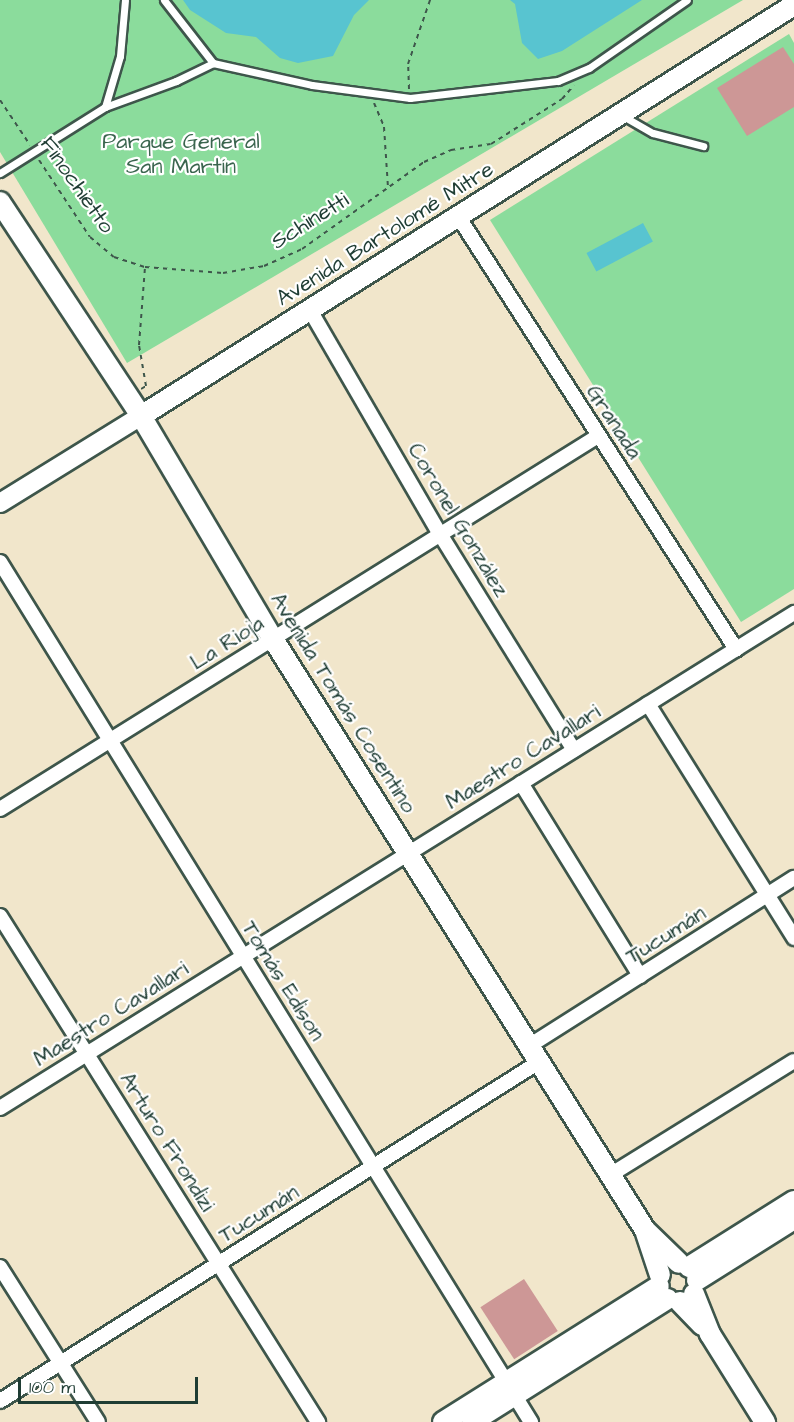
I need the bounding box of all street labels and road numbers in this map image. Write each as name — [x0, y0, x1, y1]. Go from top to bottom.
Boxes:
street label: Finochietto — [34, 131, 120, 239]
street label: Avenida Bartolomé Mitre — [271, 156, 499, 312]
street label: Schinetti — [266, 187, 354, 255]
street label: Granada — [580, 380, 648, 464]
street label: Coronel González — [402, 438, 514, 602]
street label: Avenida Tomás Cosentino — [264, 588, 422, 818]
street label: La Rioja — [185, 610, 269, 676]
street label: Maestro Cavallari — [441, 699, 605, 815]
street label: Tucumán — [621, 900, 711, 970]
street label: Tomás Edison — [236, 916, 330, 1046]
street label: Maestro Cavallari — [29, 956, 193, 1072]
street label: Arturo Frondizi — [114, 1068, 220, 1216]
street label: Tucumán — [214, 1179, 304, 1249]

